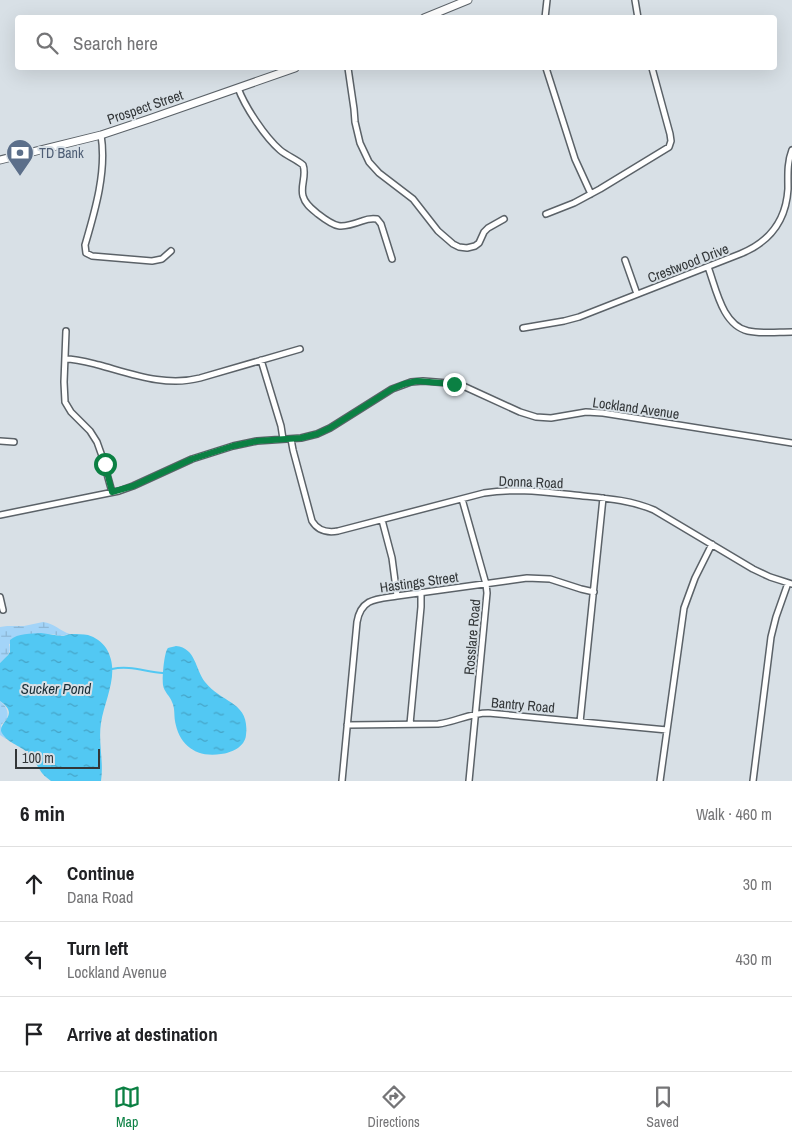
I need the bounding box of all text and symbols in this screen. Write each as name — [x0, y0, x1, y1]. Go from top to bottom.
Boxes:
search box — [15, 15, 777, 70]
icon: search — [33, 29, 61, 57]
text: Search here — [73, 30, 158, 56]
street label: Prospect Street — [105, 86, 185, 128]
bank icon: TD Bank — [5, 138, 35, 177]
place label: TD Bank — [39, 144, 84, 162]
street label: Crestwood Drive — [645, 239, 731, 287]
route end — [443, 373, 466, 396]
street label: Lockland Avenue — [592, 393, 680, 423]
route start — [94, 453, 117, 476]
street label: Donna Road — [498, 472, 564, 492]
street label: Hastings Street — [379, 568, 459, 596]
street label: Rosslare Road — [460, 598, 484, 676]
water label: Sucker Pond — [21, 678, 91, 699]
street label: Bantry Road — [490, 693, 556, 717]
scale bar — [15, 746, 100, 769]
text: 100 m — [22, 749, 54, 767]
text: 6 min — [20, 799, 65, 828]
text: Walk · 460 m — [696, 803, 772, 825]
text: Continue — [67, 860, 135, 886]
icon: ahead — [20, 870, 48, 898]
text: 30 m — [743, 873, 772, 895]
text: Dana Road — [67, 886, 133, 908]
text: Turn left — [67, 935, 128, 961]
icon: left — [20, 945, 48, 973]
text: 430 m — [736, 948, 772, 970]
text: Lockland Avenue — [67, 961, 167, 983]
icon: arrive — [20, 1020, 48, 1048]
text: Arrive at destination — [67, 1021, 218, 1047]
tab: Map — [113, 1083, 141, 1131]
tab: Directions — [368, 1083, 420, 1131]
tab: Saved — [646, 1083, 679, 1131]

